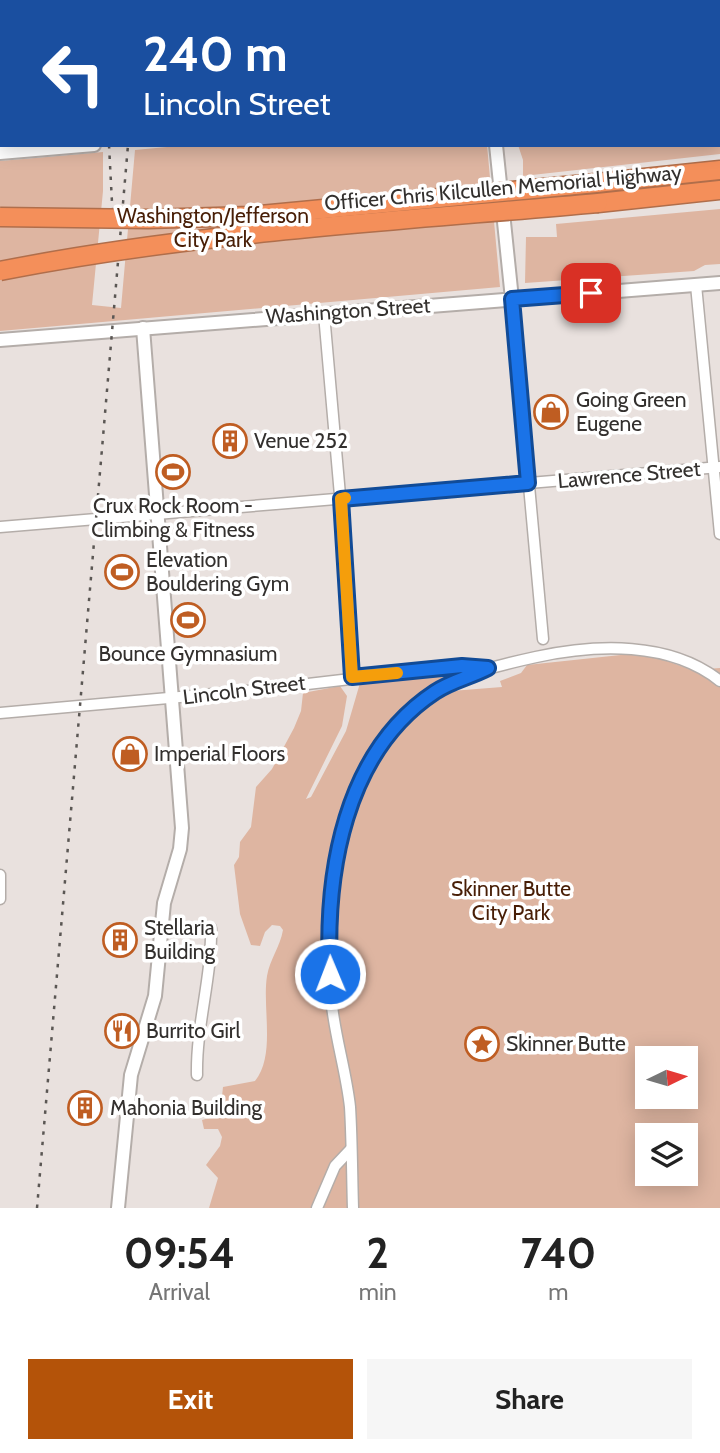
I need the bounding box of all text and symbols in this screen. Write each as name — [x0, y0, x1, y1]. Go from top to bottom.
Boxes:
text: 240 m — [143, 24, 288, 83]
icon: left — [28, 28, 119, 119]
text: Lincoln Street — [143, 84, 331, 123]
street label: Officer Chris Kilcullen Memorial Highway — [323, 159, 683, 216]
park label: Washington/Jefferson City Park — [117, 203, 309, 252]
pin — [561, 263, 621, 323]
icon: arrive — [572, 274, 610, 312]
street label: Washington Street — [265, 292, 431, 329]
place label: Going Green Eugene — [576, 387, 687, 436]
shop icon: Going Green Eugene — [532, 393, 570, 431]
building icon: Venue 252 — [211, 422, 249, 460]
place label: Venue 252 — [254, 428, 348, 453]
sports icon: Crux Rock Room - Climbing & Fitness — [154, 453, 192, 491]
street label: Lawrence Street — [557, 456, 701, 493]
place label: Crux Rock Room - Climbing & Fitness — [91, 493, 255, 542]
place label: Elevation Bouldering Gym — [146, 547, 289, 596]
sports icon: Elevation Bouldering Gym — [103, 553, 141, 591]
sports icon: Bounce Gymnasium — [169, 601, 207, 639]
place label: Bounce Gymnasium — [99, 641, 277, 666]
street label: Lincoln Street — [181, 670, 307, 709]
shop icon: Imperial Floors — [111, 735, 149, 773]
place label: Imperial Floors — [154, 741, 285, 766]
park label: Skinner Butte City Park — [451, 876, 571, 925]
place label: Stellaria Building — [144, 915, 216, 964]
building icon: Stellaria Building — [101, 921, 139, 959]
position arrow — [293, 937, 367, 1011]
restaurant icon: Burrito Girl — [103, 1012, 141, 1050]
place label: Burrito Girl — [146, 1018, 241, 1043]
place icon: Skinner Butte — [463, 1025, 501, 1063]
place label: Skinner Butte — [506, 1031, 626, 1056]
north arrow — [635, 1046, 698, 1110]
map controls — [635, 1046, 698, 1186]
building icon: Mahonia Building — [66, 1089, 104, 1127]
place label: Mahonia Building — [110, 1095, 263, 1120]
button: layers — [635, 1123, 698, 1186]
text: 09:54 — [124, 1227, 235, 1279]
text: 2 — [367, 1227, 389, 1279]
text: 740 — [520, 1227, 596, 1279]
text: Arrival — [149, 1278, 210, 1306]
text: min — [359, 1278, 397, 1306]
text: m — [548, 1278, 568, 1306]
button: Exit — [28, 1359, 353, 1439]
button: Share — [367, 1359, 692, 1439]

